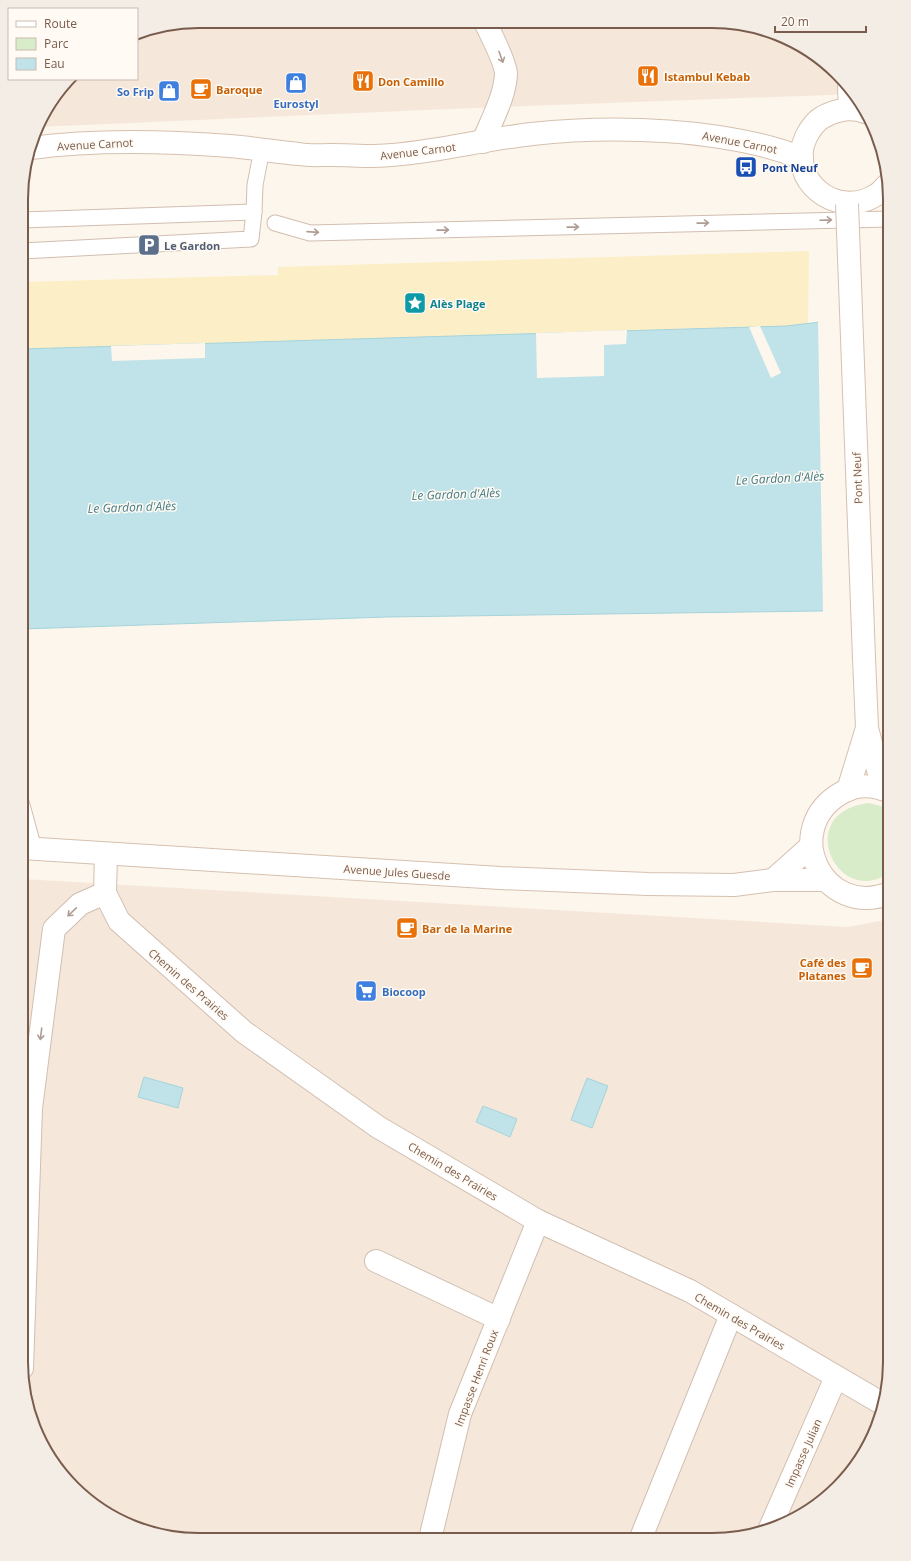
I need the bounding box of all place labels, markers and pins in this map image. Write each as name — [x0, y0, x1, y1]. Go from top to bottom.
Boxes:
restaurant icon: Istambul Kebab — [635, 63, 661, 89]
restaurant icon: Don Camillo — [350, 68, 376, 94]
place label: Istambul Kebab — [664, 69, 750, 84]
shop icon: Eurostyl — [283, 70, 309, 96]
place label: Don Camillo — [378, 74, 445, 89]
cafe icon: Baroque — [188, 76, 214, 102]
shop icon: So Frip — [156, 78, 182, 104]
place label: Baroque — [216, 82, 263, 97]
place label: So Frip — [117, 84, 154, 99]
place label: Eurostyl — [273, 96, 319, 111]
bus stop icon: Pont Neuf — [733, 154, 759, 180]
place label: Pont Neuf — [762, 160, 818, 175]
parking icon: Le Gardon — [136, 232, 162, 258]
place label: Le Gardon — [164, 238, 220, 253]
place icon: Alès Plage — [402, 290, 428, 316]
place label: Alès Plage — [430, 296, 486, 311]
cafe icon: Bar de la Marine — [394, 915, 420, 941]
place label: Bar de la Marine — [422, 921, 513, 936]
place label: Café des Platanes — [798, 955, 847, 983]
cafe icon: Café des Platanes — [849, 955, 875, 981]
supermarket icon: Biocoop — [353, 978, 379, 1004]
place label: Biocoop — [382, 984, 426, 999]

